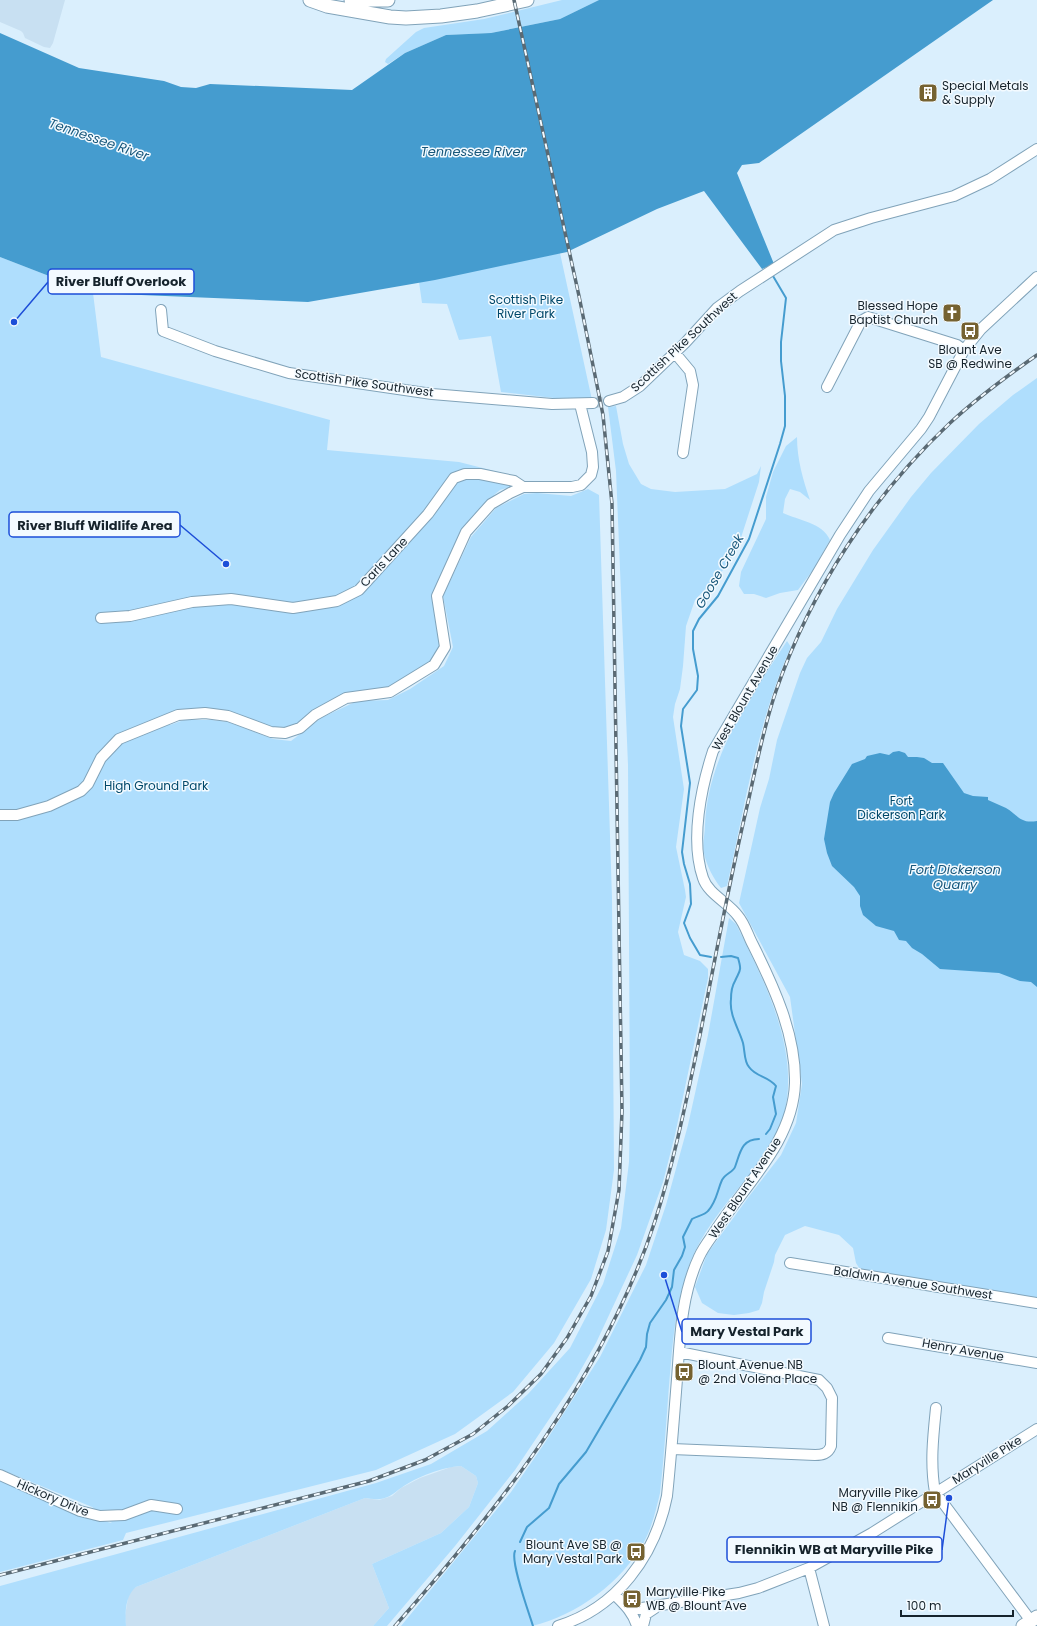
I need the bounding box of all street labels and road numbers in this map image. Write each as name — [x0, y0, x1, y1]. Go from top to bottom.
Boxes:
street label: Scottish Pike Southwest — [627, 288, 741, 396]
street label: Scottish Pike Southwest — [294, 364, 435, 401]
street label: Carls Lane — [356, 533, 411, 590]
street label: West Blount Avenue — [707, 642, 782, 754]
street label: West Blount Avenue — [704, 1134, 785, 1242]
street label: Baldwin Avenue Southwest — [832, 1262, 994, 1303]
street label: Henry Avenue — [921, 1334, 1005, 1365]
street label: Maryville Pike — [949, 1431, 1025, 1488]
street label: Hickory Drive — [14, 1475, 92, 1520]

